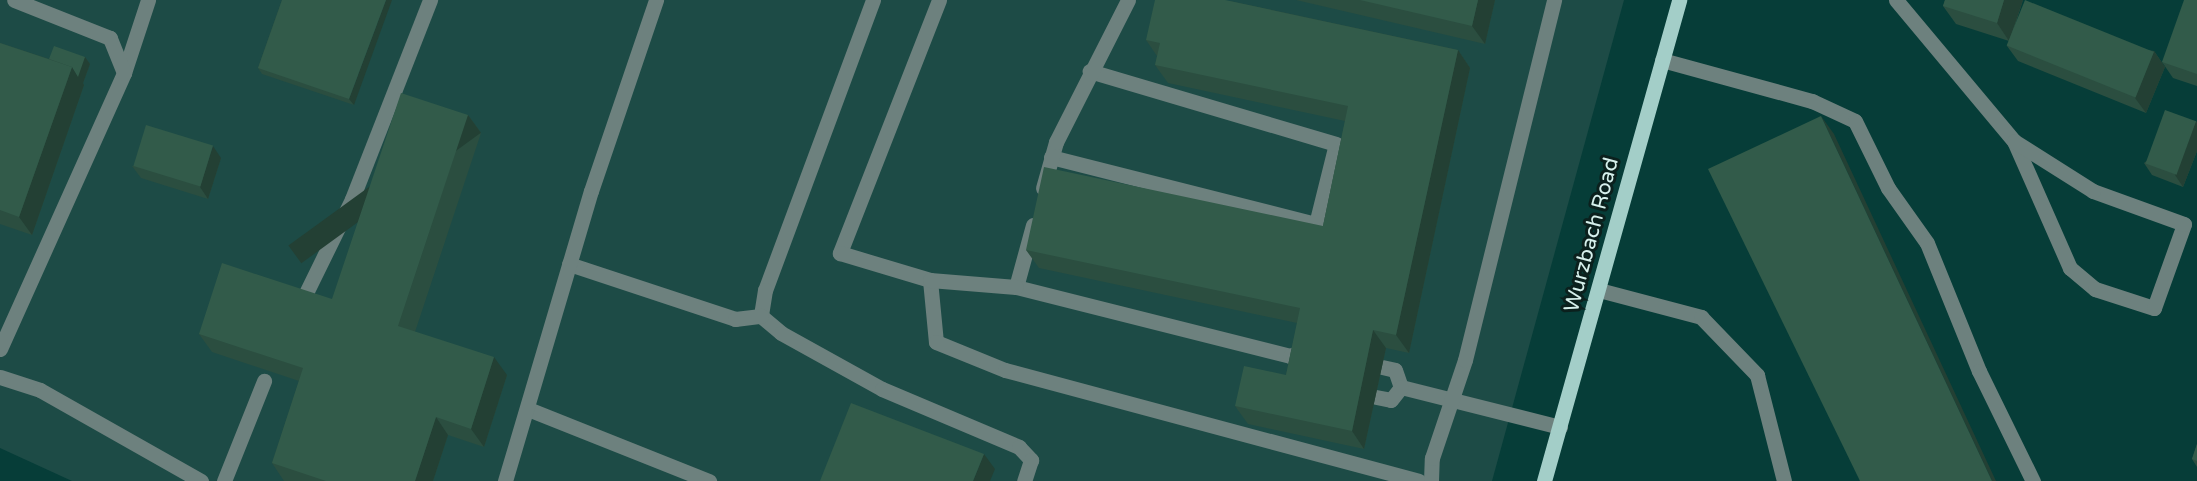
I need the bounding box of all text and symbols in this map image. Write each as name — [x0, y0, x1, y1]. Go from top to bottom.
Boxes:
street label: Wurzbach Road — [1559, 155, 1625, 315]

